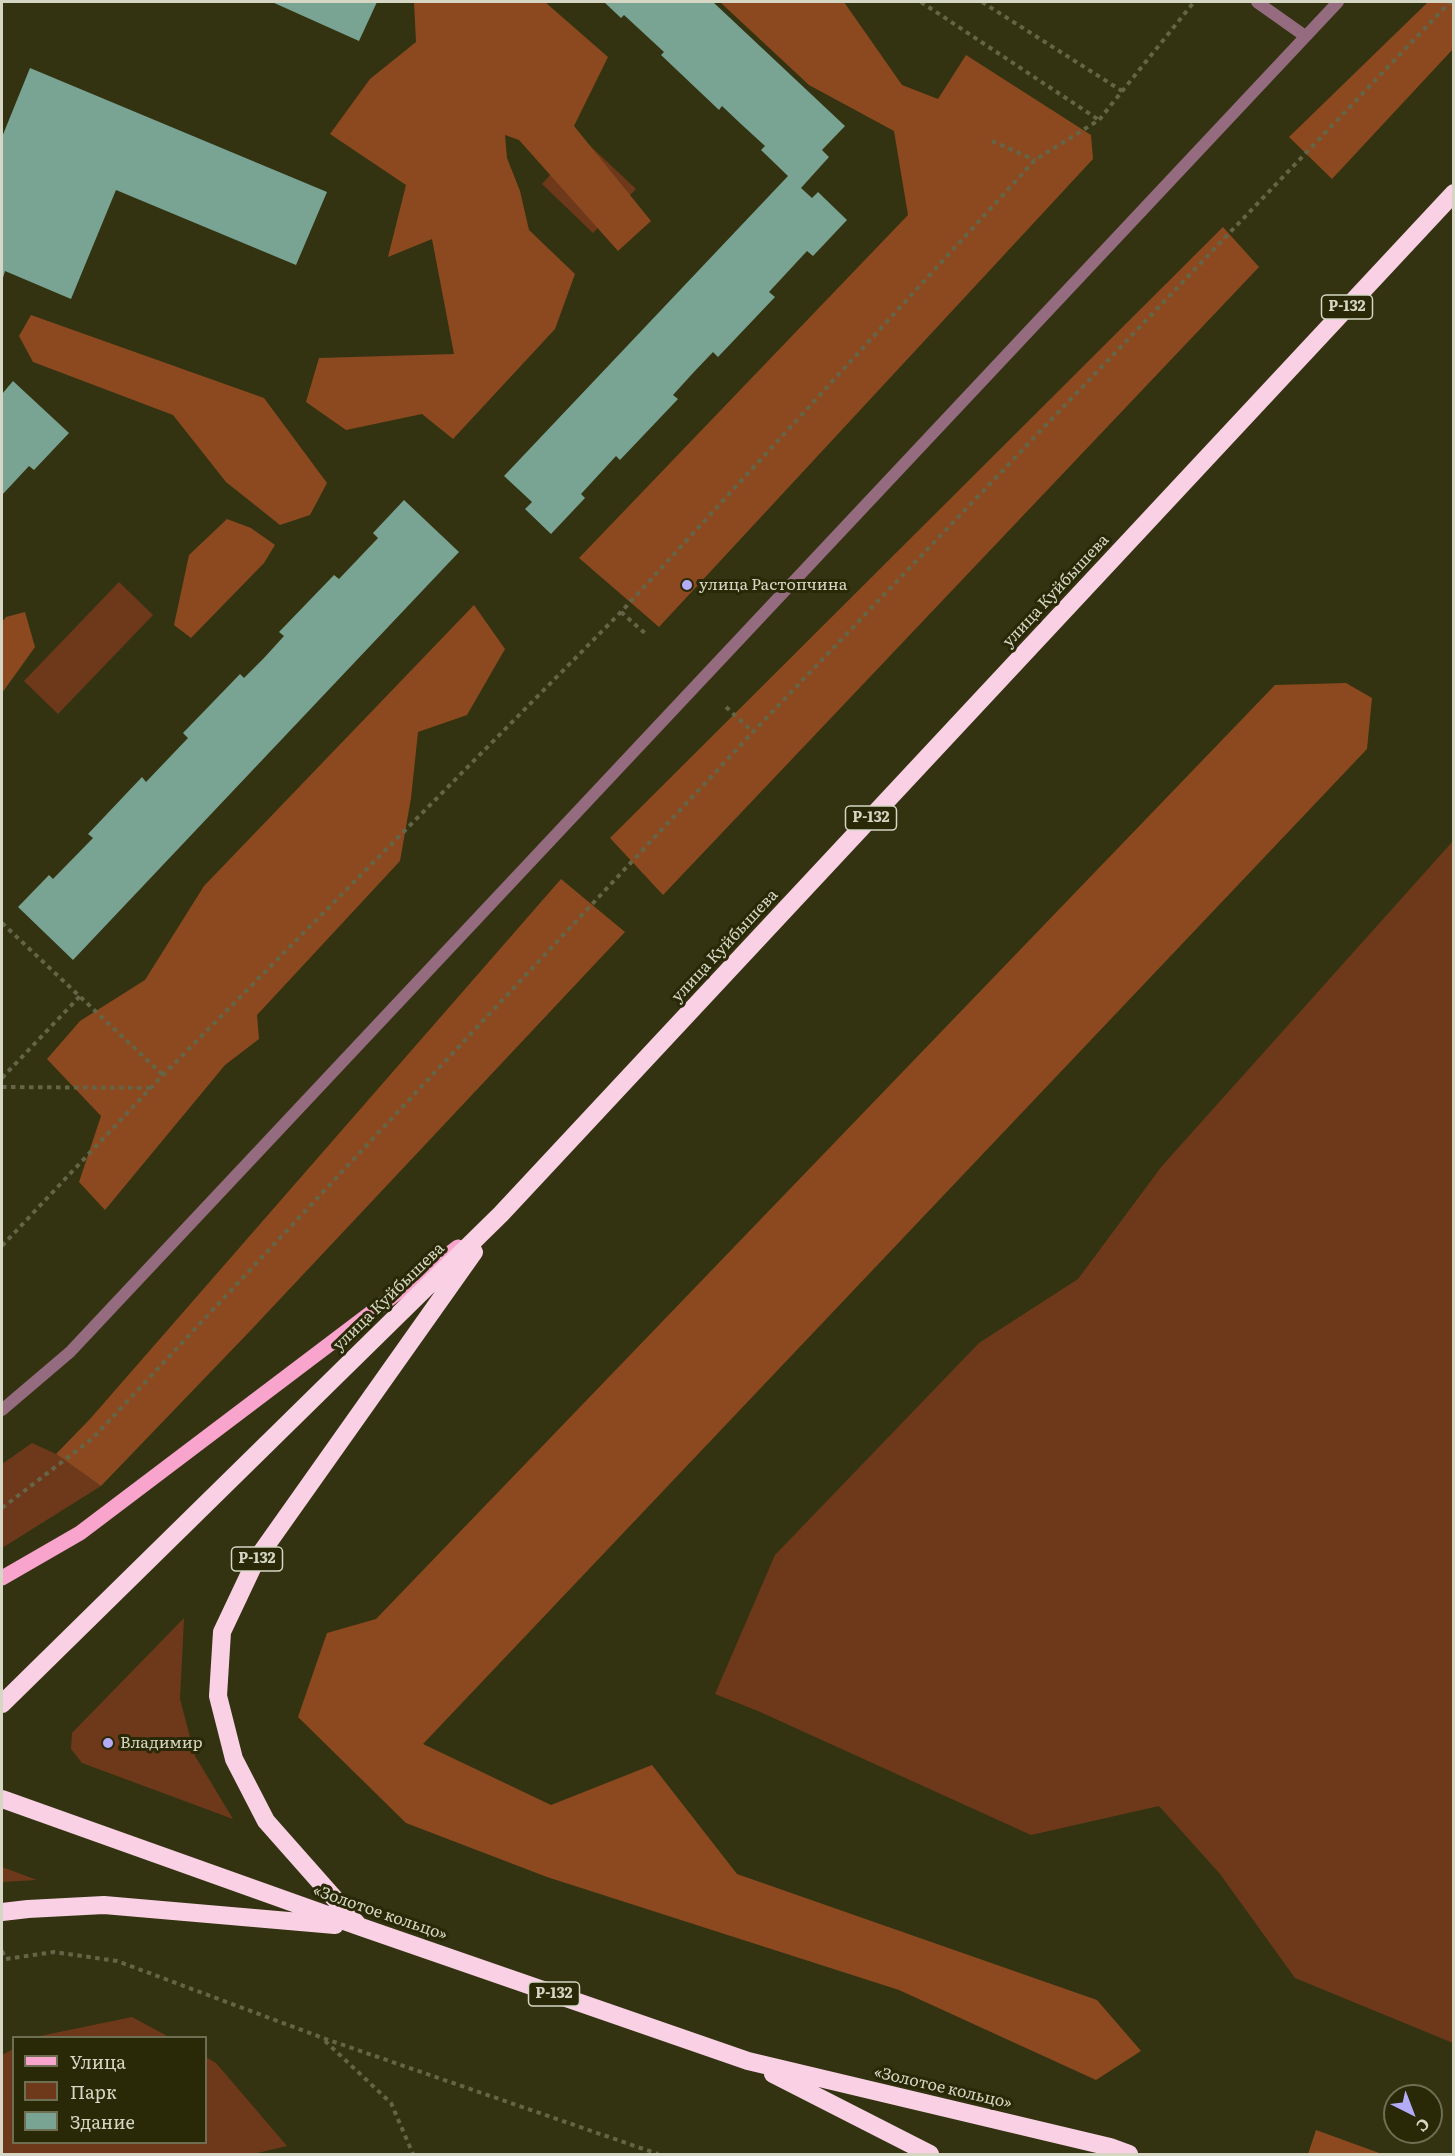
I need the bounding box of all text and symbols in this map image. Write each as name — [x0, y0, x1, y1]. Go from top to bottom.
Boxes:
road number: Р-132 — [1322, 295, 1372, 319]
street label: улица Куйбышева — [999, 531, 1113, 651]
place label: улица Растопчина — [699, 575, 847, 595]
marker: улица Растопчина — [680, 578, 694, 592]
road number: Р-132 — [846, 806, 896, 830]
street label: улица Куйбышева — [668, 886, 782, 1006]
street label: улица Куйбышева — [329, 1239, 449, 1355]
road number: Р-132 — [232, 1547, 282, 1571]
place label: Владимир — [120, 1733, 203, 1753]
marker: Владимир — [101, 1736, 115, 1750]
street label: «Золотое кольцо» — [310, 1881, 450, 1945]
road number: Р-132 — [528, 1982, 580, 2006]
legend — [12, 2036, 207, 2144]
text: Улица — [70, 2048, 126, 2075]
street label: «Золотое кольцо» — [872, 2063, 1014, 2113]
text: Парк — [70, 2078, 117, 2105]
north arrow — [1383, 2084, 1443, 2144]
text: Здание — [70, 2108, 135, 2135]
text: С — [1411, 2113, 1436, 2139]

